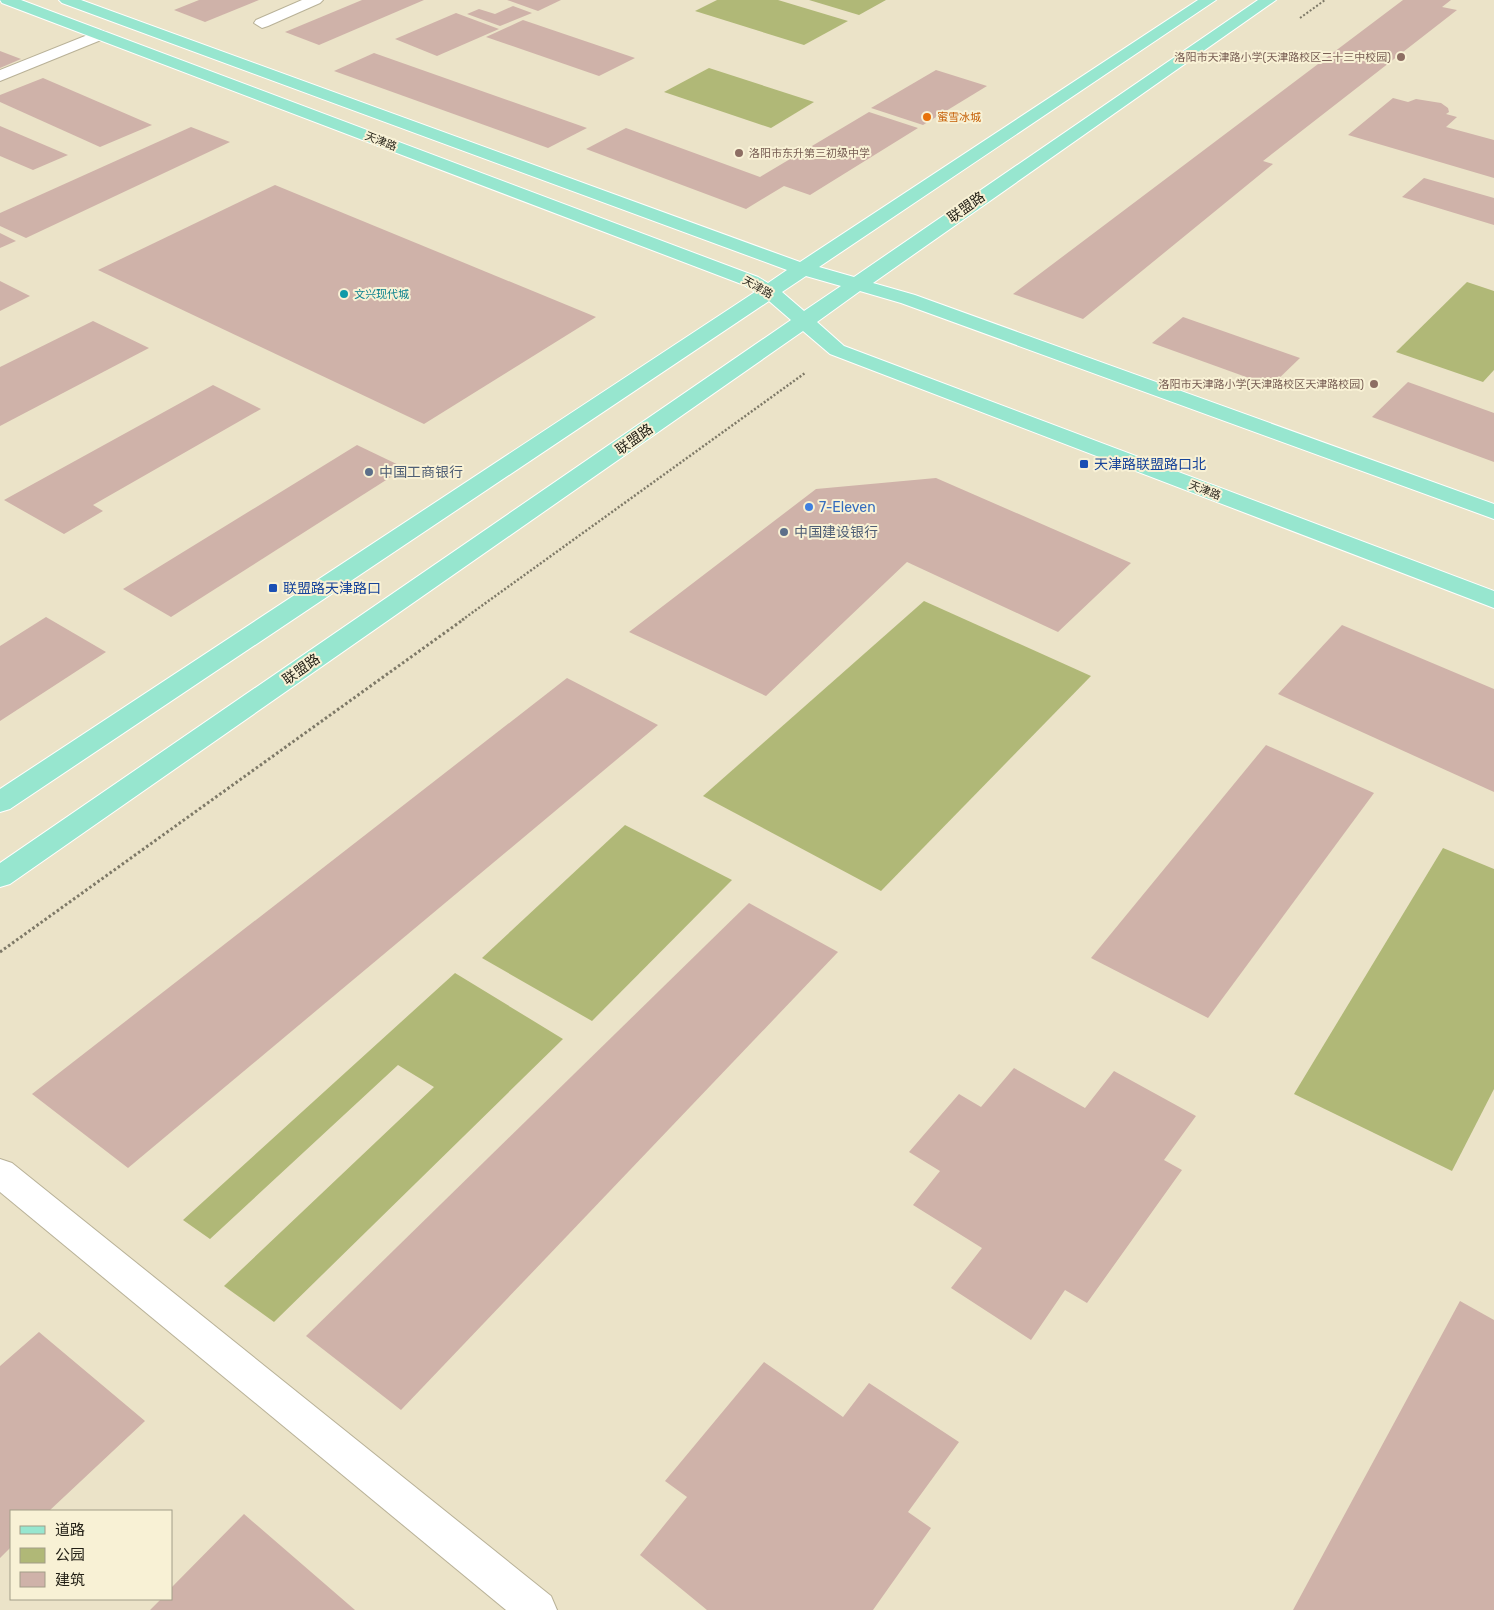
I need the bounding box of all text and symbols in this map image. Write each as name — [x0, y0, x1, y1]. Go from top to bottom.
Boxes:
place label: 洛阳市天津路小学(天津路校区二十三中校园) — [1175, 51, 1391, 64]
marker: 洛阳市天津路小学(天津路校区二十三中校园) — [1395, 51, 1407, 63]
marker: 蜜雪冰城 — [921, 111, 933, 123]
place label: 蜜雪冰城 — [937, 111, 981, 124]
street label: 天津路 — [363, 129, 399, 153]
marker: 洛阳市东升第三初级中学 — [733, 147, 745, 159]
place label: 洛阳市东升第三初级中学 — [749, 147, 870, 160]
street label: 联盟路 — [944, 188, 988, 226]
street label: 天津路 — [740, 274, 775, 301]
marker: 文兴现代城 — [338, 288, 350, 300]
place label: 文兴现代城 — [354, 288, 409, 301]
place label: 洛阳市天津路小学(天津路校区天津路校园) — [1159, 378, 1364, 391]
marker: 洛阳市天津路小学(天津路校区天津路校园) — [1368, 378, 1380, 390]
street label: 联盟路 — [612, 420, 656, 458]
place label: 天津路联盟路口北 — [1094, 456, 1206, 473]
marker: 天津路联盟路口北 — [1078, 458, 1090, 470]
place label: 中国工商银行 — [379, 464, 463, 481]
marker: 中国工商银行 — [363, 466, 375, 478]
street label: 天津路 — [1187, 478, 1223, 502]
place label: 7-Eleven — [819, 499, 876, 516]
marker: 7-Eleven — [803, 501, 815, 513]
place label: 中国建设银行 — [794, 524, 878, 541]
marker: 中国建设银行 — [778, 526, 790, 538]
place label: 联盟路天津路口 — [283, 580, 381, 597]
marker: 联盟路天津路口 — [267, 582, 279, 594]
street label: 联盟路 — [279, 650, 323, 688]
legend — [10, 1510, 172, 1600]
text: 道路 — [55, 1521, 85, 1539]
text: 公园 — [55, 1546, 85, 1564]
text: 建筑 — [55, 1571, 85, 1589]

